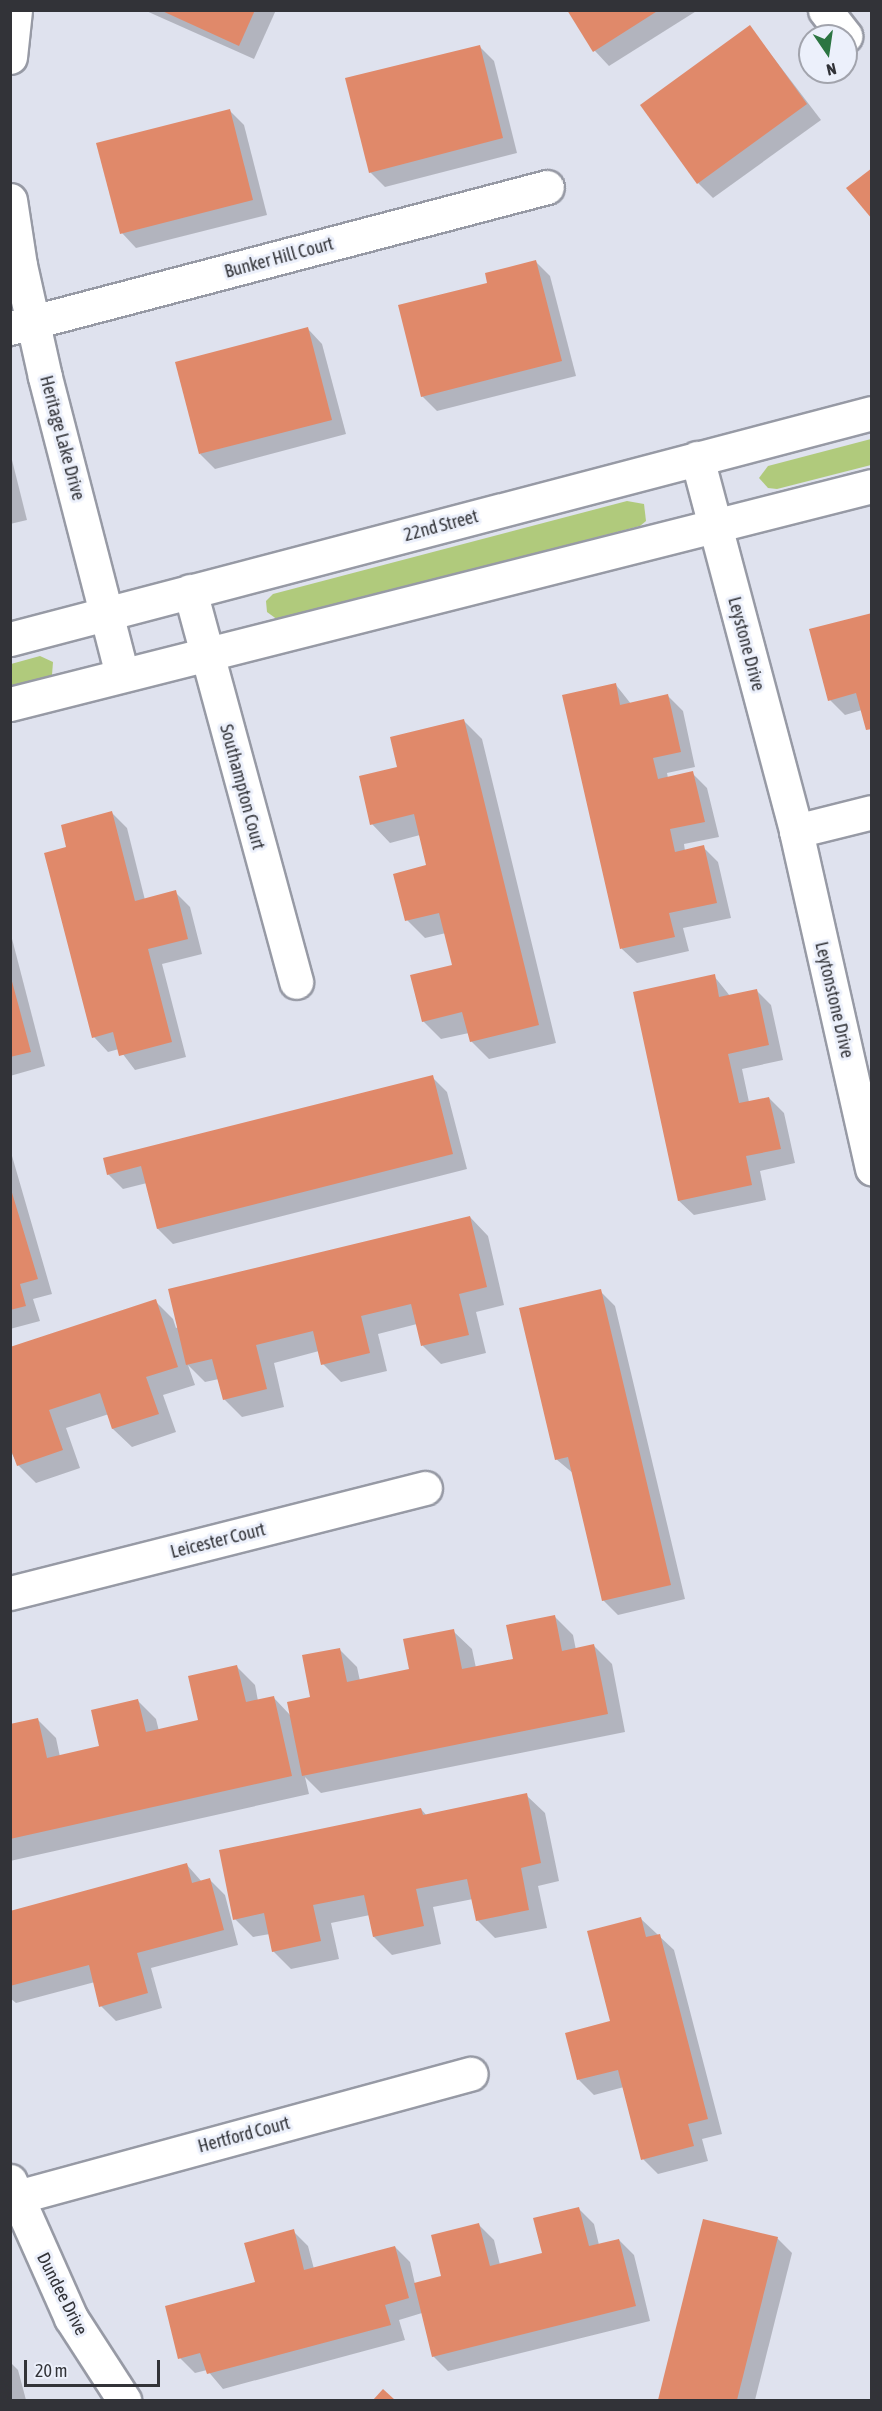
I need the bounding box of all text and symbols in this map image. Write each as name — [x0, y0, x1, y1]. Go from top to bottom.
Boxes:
north arrow — [798, 24, 858, 84]
text: N — [825, 60, 838, 79]
street label: Bunker Hill Court — [222, 233, 336, 283]
street label: Heritage Lake Drive — [35, 373, 89, 503]
street label: 22nd Street — [401, 506, 481, 546]
street label: Leystone Drive — [723, 595, 769, 693]
street label: Southampton Court — [215, 722, 269, 852]
street label: Leytonstone Drive — [810, 940, 858, 1060]
street label: Leicester Court — [168, 1519, 268, 1563]
street label: Hertford Court — [196, 2112, 292, 2158]
street label: Dundee Drive — [32, 2249, 92, 2339]
scale bar — [27, 2348, 164, 2386]
text: 20 m — [35, 2360, 67, 2381]

